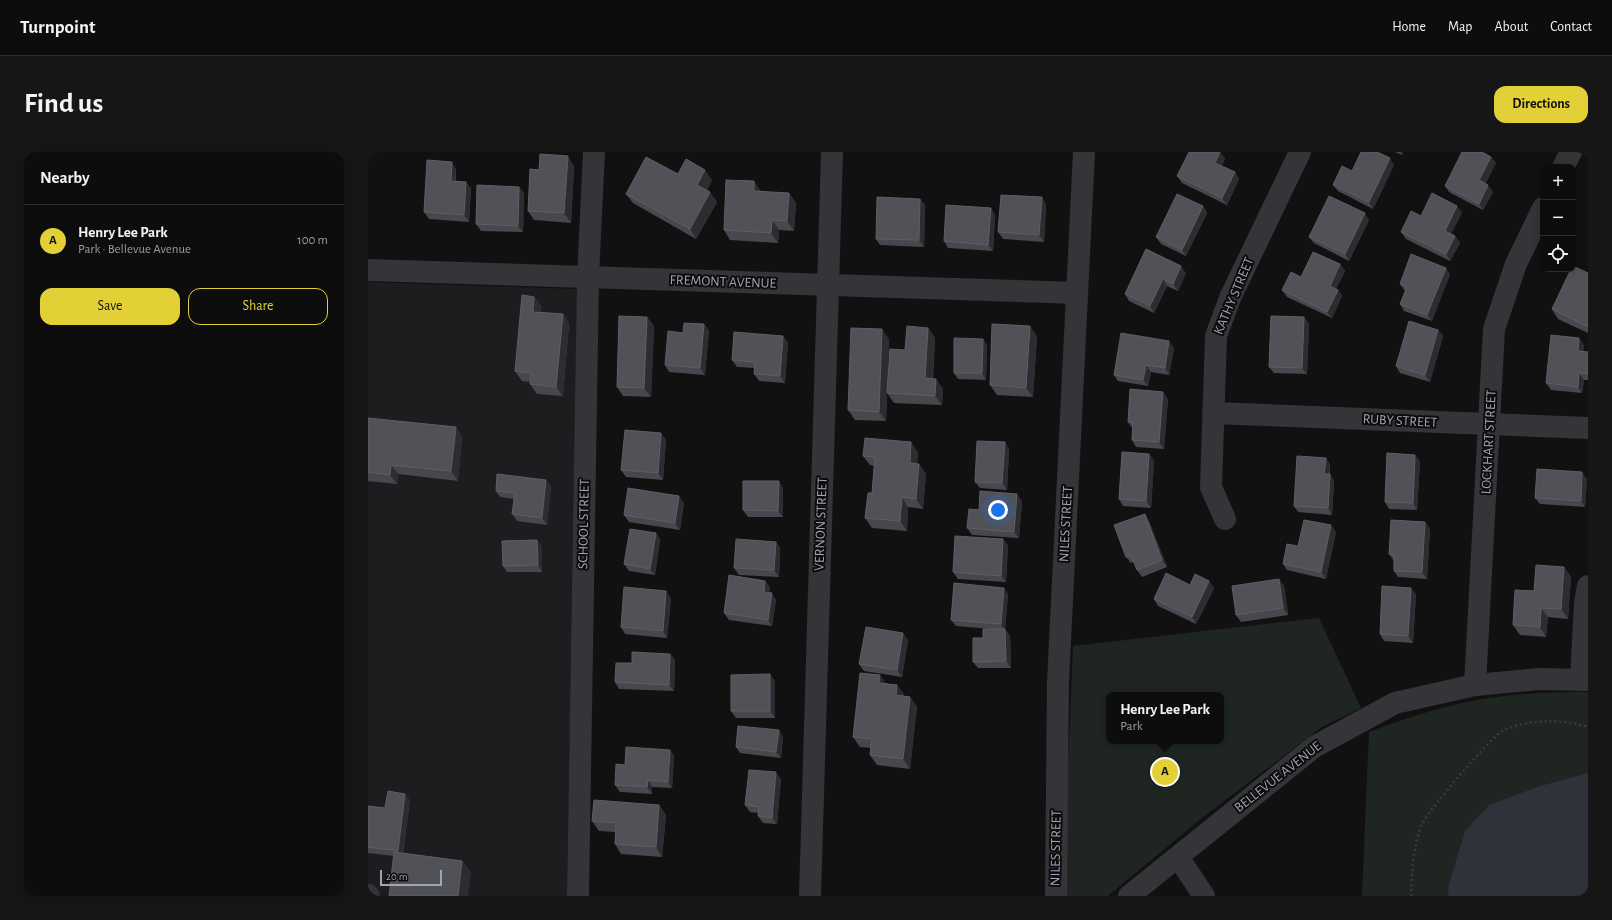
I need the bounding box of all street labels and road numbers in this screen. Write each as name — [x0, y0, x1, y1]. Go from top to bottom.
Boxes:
street label: KATHY STREET — [1211, 255, 1257, 337]
street label: FREMONT AVENUE — [669, 273, 777, 291]
street label: LOCKHART STREET — [1479, 389, 1499, 495]
street label: RUBY STREET — [1362, 412, 1438, 430]
street label: VERNON STREET — [812, 477, 830, 571]
street label: SCHOOL STREET — [576, 478, 592, 569]
street label: NILES STREET — [1057, 485, 1075, 562]
street label: BELLEVUE AVENUE — [1232, 739, 1324, 815]
street label: NILES STREET — [1048, 810, 1064, 886]

